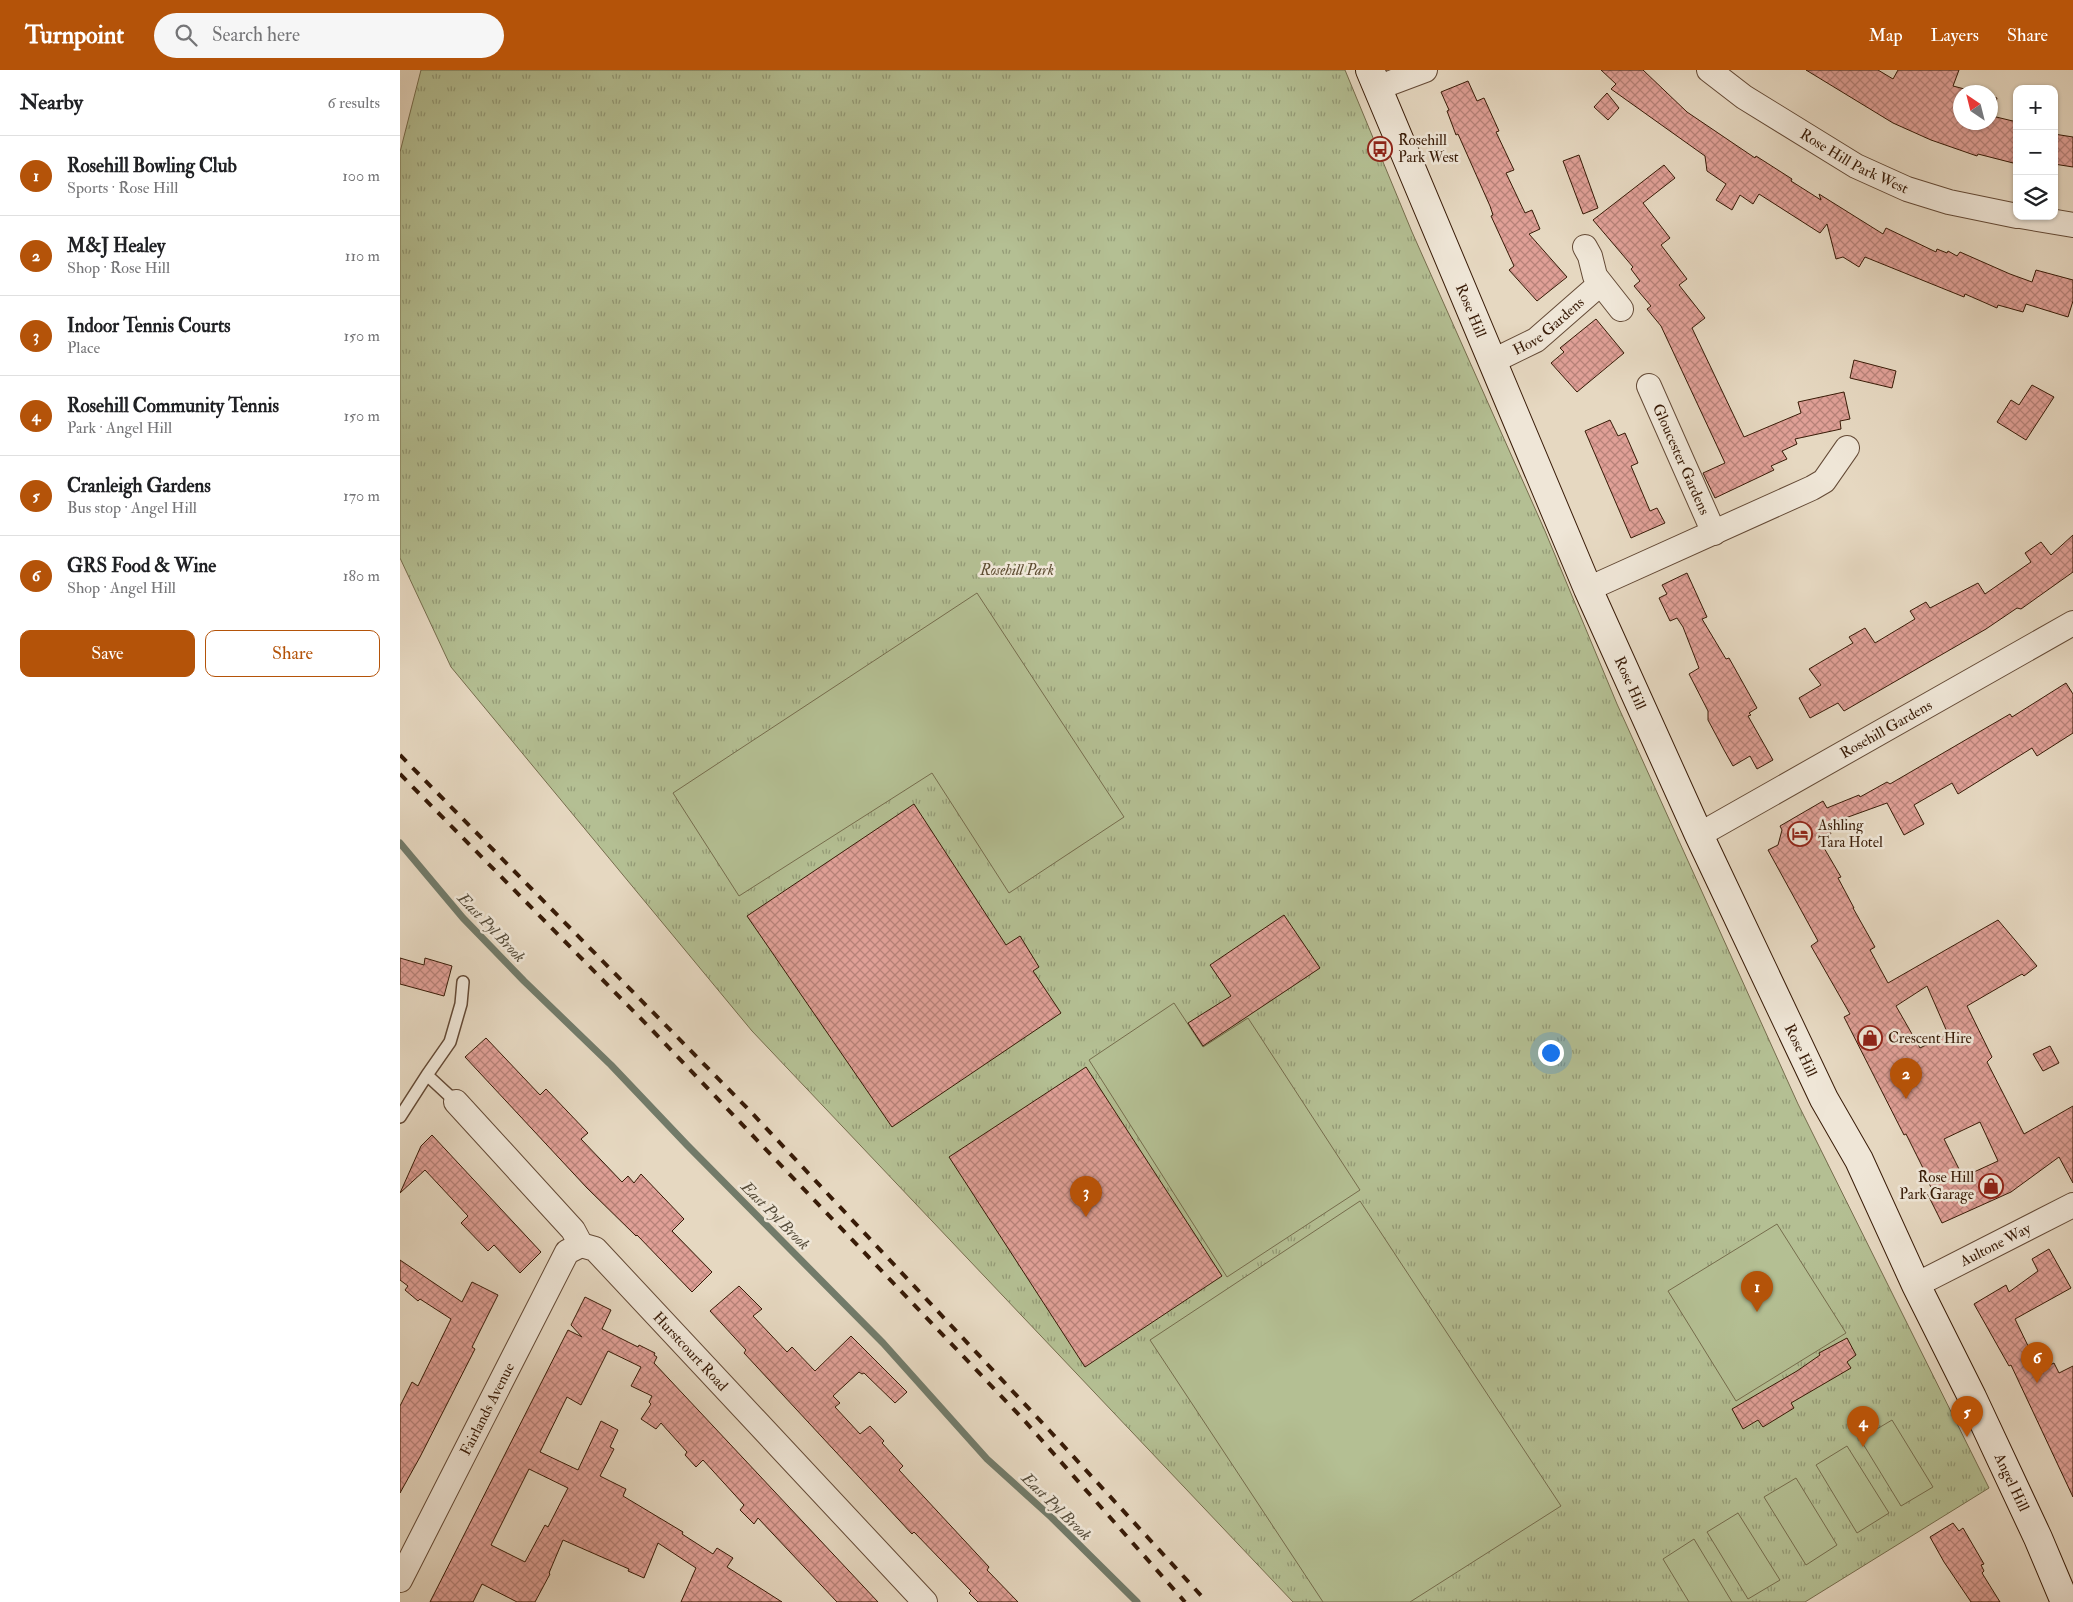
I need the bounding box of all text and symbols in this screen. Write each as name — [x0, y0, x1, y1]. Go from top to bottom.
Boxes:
search box — [154, 13, 504, 58]
text: Turnpoint — [25, 20, 124, 51]
icon: search — [172, 21, 200, 49]
text: Search here — [212, 23, 300, 47]
text: Map — [1869, 24, 1903, 47]
text: Layers — [1931, 24, 1979, 47]
text: Share — [2007, 24, 2048, 47]
north arrow — [1953, 85, 1998, 130]
map controls — [2013, 85, 2058, 220]
button: + — [2013, 85, 2058, 130]
text: Nearby — [20, 89, 83, 116]
text: 6 results — [328, 93, 380, 113]
street label: Rose Hill Park West — [1796, 125, 1911, 198]
button: − — [2013, 130, 2058, 175]
place label: Rosehill Park West — [1398, 131, 1459, 167]
bus stop icon: Rosehill Park West — [1367, 136, 1393, 162]
text: Rosehill Bowling Club — [67, 154, 237, 178]
text: 1 — [33, 166, 39, 186]
text: 100 m — [342, 166, 380, 186]
button: layers — [2013, 175, 2058, 220]
text: Sports · Rose Hill — [67, 178, 178, 198]
text: M&J Healey — [67, 234, 165, 258]
text: 2 — [32, 246, 40, 266]
text: 110 m — [345, 246, 380, 266]
text: Shop · Rose Hill — [67, 258, 170, 278]
street label: Rose Hill — [1451, 281, 1490, 341]
street label: Hove Gardens — [1510, 293, 1589, 360]
text: Indoor Tennis Courts — [67, 314, 231, 338]
text: 3 — [33, 326, 39, 346]
text: 150 m — [343, 326, 380, 346]
text: Place — [67, 338, 100, 358]
text: Rosehill Community Tennis — [67, 394, 279, 418]
street label: Gloucester Gardens — [1648, 401, 1714, 518]
text: 4 — [32, 406, 40, 426]
text: 150 m — [343, 406, 380, 426]
text: Park · Angel Hill — [67, 418, 172, 438]
text: Cranleigh Gardens — [67, 474, 211, 498]
text: 5 — [32, 486, 40, 506]
text: 170 m — [343, 486, 380, 506]
text: Bus stop · Angel Hill — [67, 498, 197, 518]
text: GRS Food & Wine — [67, 554, 216, 578]
park label: Rosehill Park — [979, 561, 1054, 580]
text: 6 — [32, 566, 40, 586]
text: 180 m — [343, 566, 380, 586]
text: Shop · Angel Hill — [67, 578, 176, 598]
button: Save — [20, 630, 195, 677]
button: Share — [205, 630, 380, 677]
street label: Rose Hill — [1610, 654, 1650, 713]
street label: Rosehill Gardens — [1837, 696, 1936, 763]
place label: Ashling Tara Hotel — [1817, 816, 1883, 852]
hotel icon: Ashling Tara Hotel — [1787, 821, 1813, 847]
water label: East Pyl Brook — [452, 888, 530, 967]
street label: Rose Hill — [1780, 1021, 1821, 1080]
shop icon: Crescent Hire — [1857, 1025, 1883, 1051]
place label: Crescent Hire — [1888, 1029, 1972, 1048]
your location — [1538, 1040, 1564, 1066]
pin: 2 — [1890, 1058, 1922, 1099]
place label: Rose Hill Park Garage — [1899, 1168, 1974, 1204]
shop icon: Rose Hill Park Garage — [1978, 1173, 2004, 1199]
water label: East Pyl Brook — [736, 1176, 814, 1255]
pin: 3 — [1070, 1176, 1102, 1217]
street label: Aultone Way — [1956, 1219, 2034, 1271]
pin: 1 — [1741, 1271, 1773, 1312]
street label: Hurstcourt Road — [649, 1308, 732, 1396]
pin: 6 — [2021, 1342, 2053, 1383]
street label: Fairlands Avenue — [456, 1360, 519, 1459]
pin: 5 — [1951, 1396, 1983, 1437]
pin: 4 — [1847, 1406, 1879, 1447]
street label: Angel Hill — [1989, 1449, 2033, 1515]
water label: East Pyl Brook — [1017, 1468, 1096, 1545]

